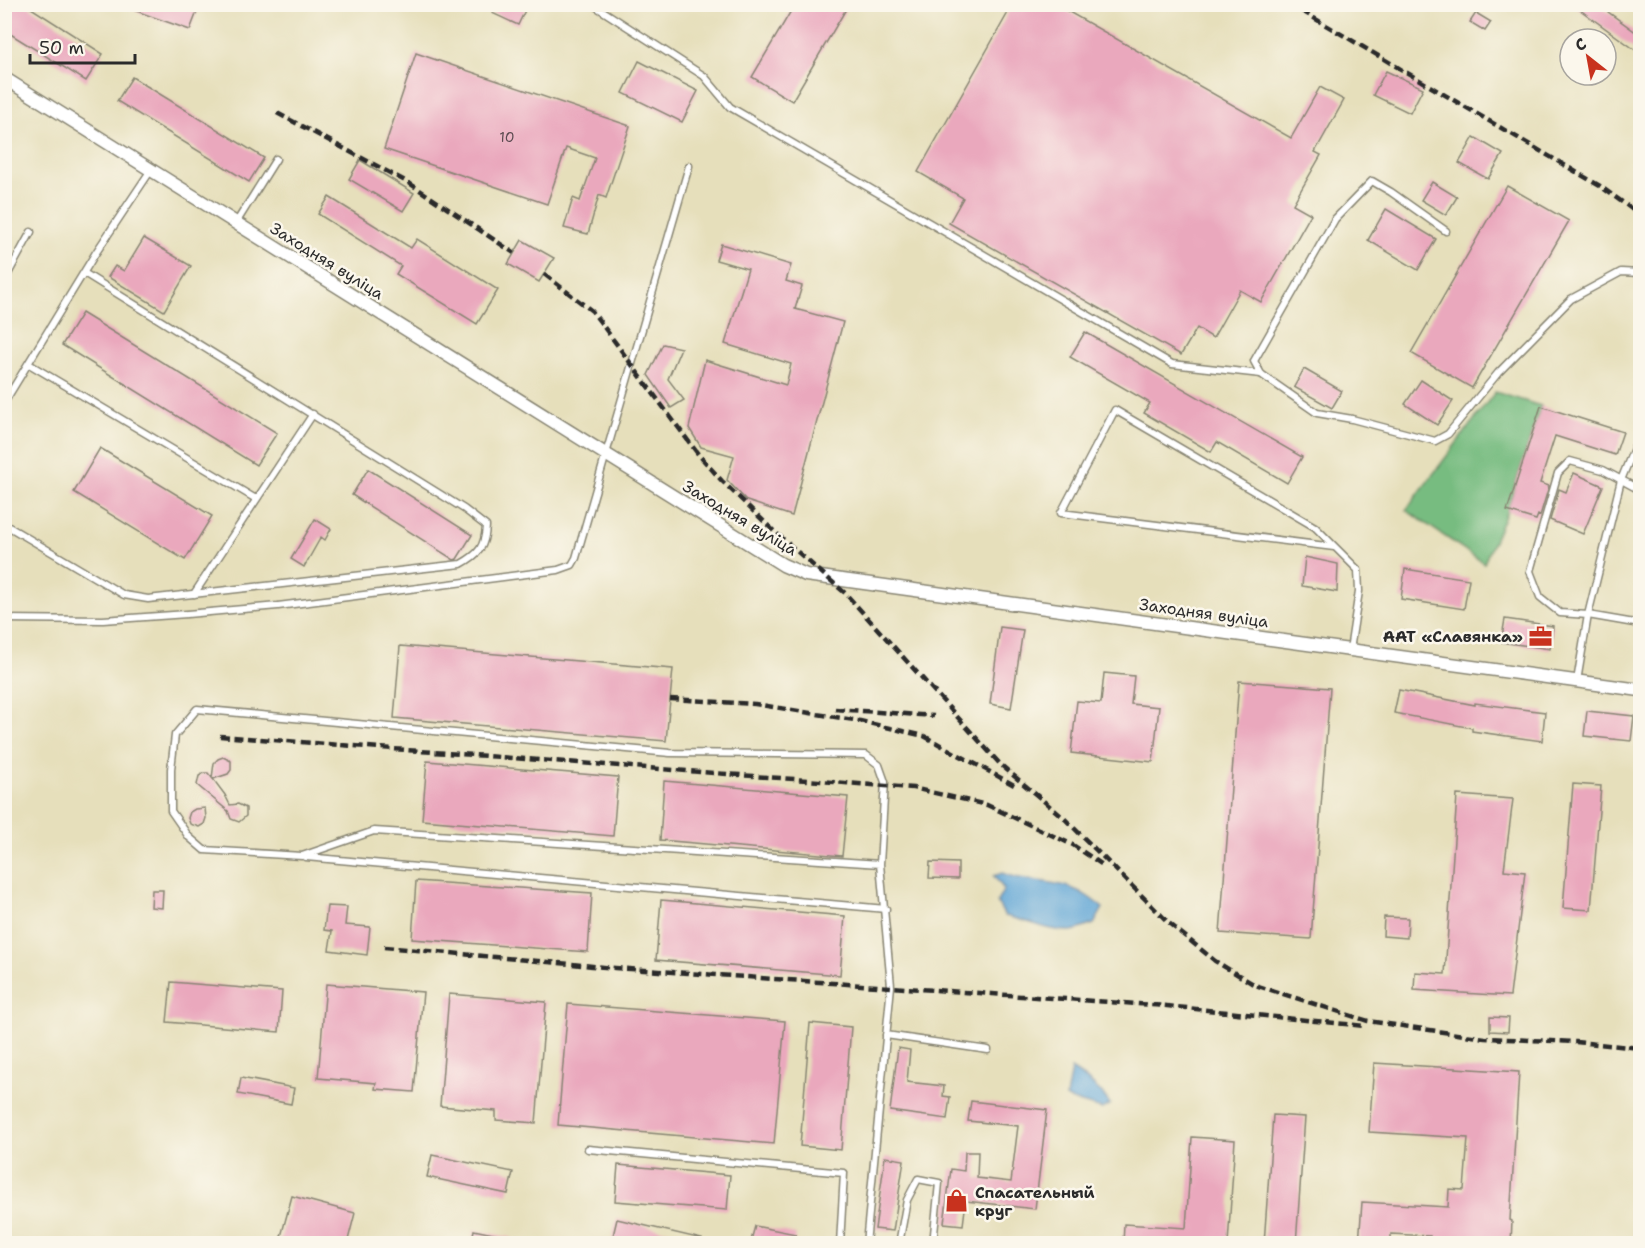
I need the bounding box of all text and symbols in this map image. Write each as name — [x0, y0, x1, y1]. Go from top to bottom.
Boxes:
scale bar — [30, 27, 135, 65]
north arrow — [1558, 27, 1618, 87]
text: С — [1571, 33, 1590, 56]
text: 50 m — [39, 36, 84, 60]
house number: 10 — [499, 128, 515, 146]
street label: Заходняя вуліца — [266, 218, 388, 304]
street label: Заходняя вуліца — [679, 476, 801, 561]
street label: Заходняя вуліца — [1138, 594, 1270, 632]
office icon: ААТ «Славянка» — [1528, 623, 1554, 649]
place label: ААТ «Славянка» — [1383, 626, 1523, 647]
place label: Спасательный круг — [975, 1182, 1095, 1221]
shop icon: Спасательный круг — [944, 1188, 970, 1214]

